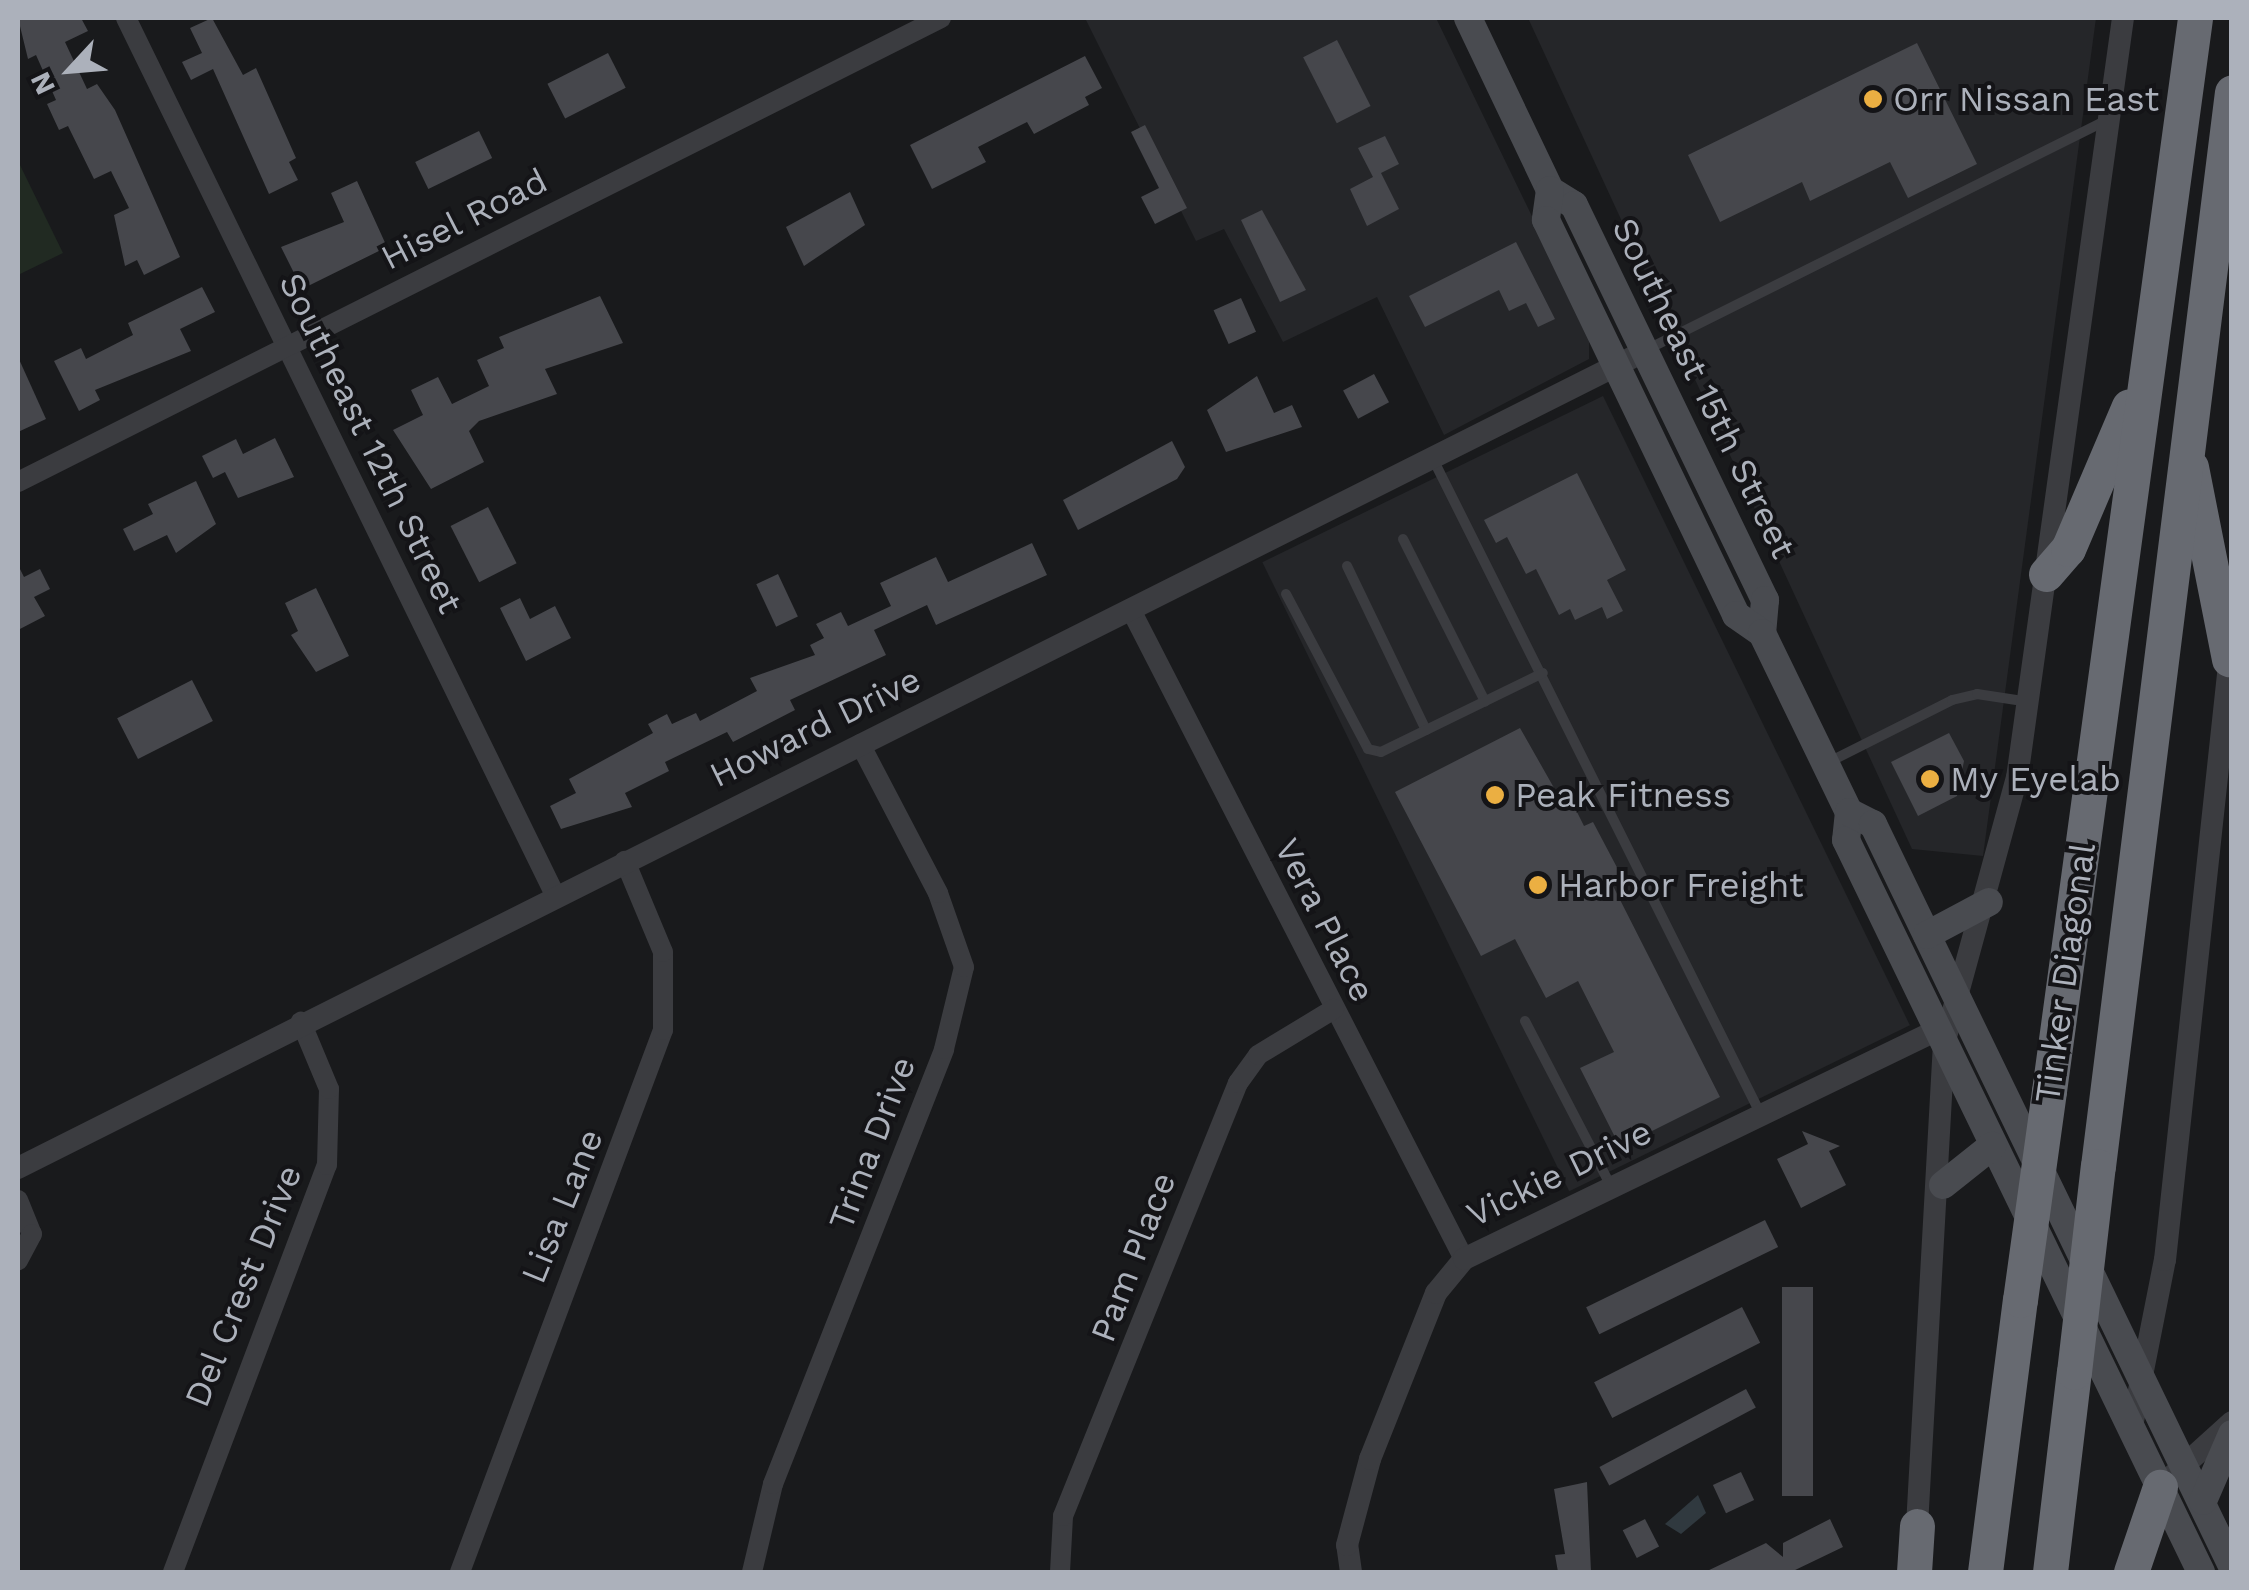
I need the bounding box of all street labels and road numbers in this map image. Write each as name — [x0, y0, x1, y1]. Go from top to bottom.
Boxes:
street label: Hisel Road — [374, 159, 554, 279]
street label: Southeast 15th Street — [1603, 211, 1805, 565]
street label: Southeast 12th Street — [270, 266, 472, 620]
street label: Howard Drive — [703, 658, 927, 796]
street label: Vera Place — [1266, 831, 1384, 1009]
street label: Tinker Diagonal — [2026, 840, 2104, 1106]
street label: Trina Drive — [820, 1050, 924, 1236]
street label: Vickie Drive — [1460, 1110, 1658, 1236]
street label: Lisa Lane — [512, 1123, 612, 1289]
street label: Del Crest Drive — [175, 1158, 311, 1414]
street label: Pam Place — [1081, 1166, 1185, 1348]

